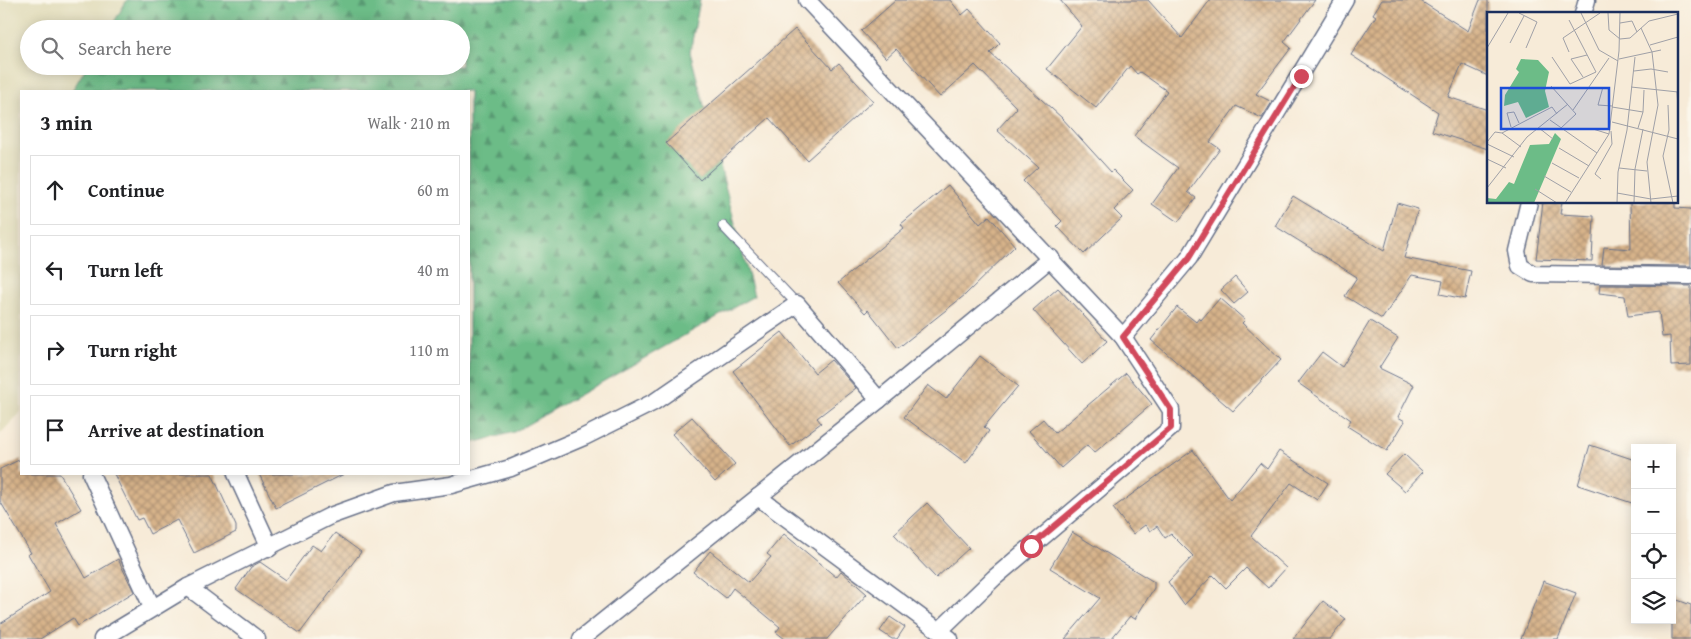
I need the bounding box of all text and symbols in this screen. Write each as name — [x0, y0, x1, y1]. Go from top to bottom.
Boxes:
inset map — [1487, 12, 1678, 204]
search box — [20, 20, 470, 75]
icon: search — [38, 34, 66, 62]
text: Search here — [78, 34, 172, 62]
route end — [1290, 65, 1313, 88]
text: 3 min — [40, 107, 92, 138]
text: Walk · 210 m — [367, 111, 450, 135]
icon: ahead — [41, 176, 69, 204]
text: Continue — [88, 176, 165, 204]
text: 60 m — [417, 178, 449, 202]
icon: left — [41, 256, 69, 284]
text: Turn left — [88, 256, 163, 284]
text: 40 m — [417, 258, 449, 282]
icon: right — [41, 336, 69, 364]
text: Turn right — [88, 336, 177, 364]
text: 110 m — [409, 338, 449, 362]
icon: arrive — [41, 416, 69, 444]
text: Arrive at destination — [88, 416, 264, 444]
map controls — [1631, 444, 1676, 624]
button: + — [1631, 444, 1676, 489]
button: − — [1631, 489, 1676, 534]
button: locate — [1631, 534, 1676, 579]
route start — [1020, 535, 1043, 558]
button: layers — [1631, 579, 1676, 624]

